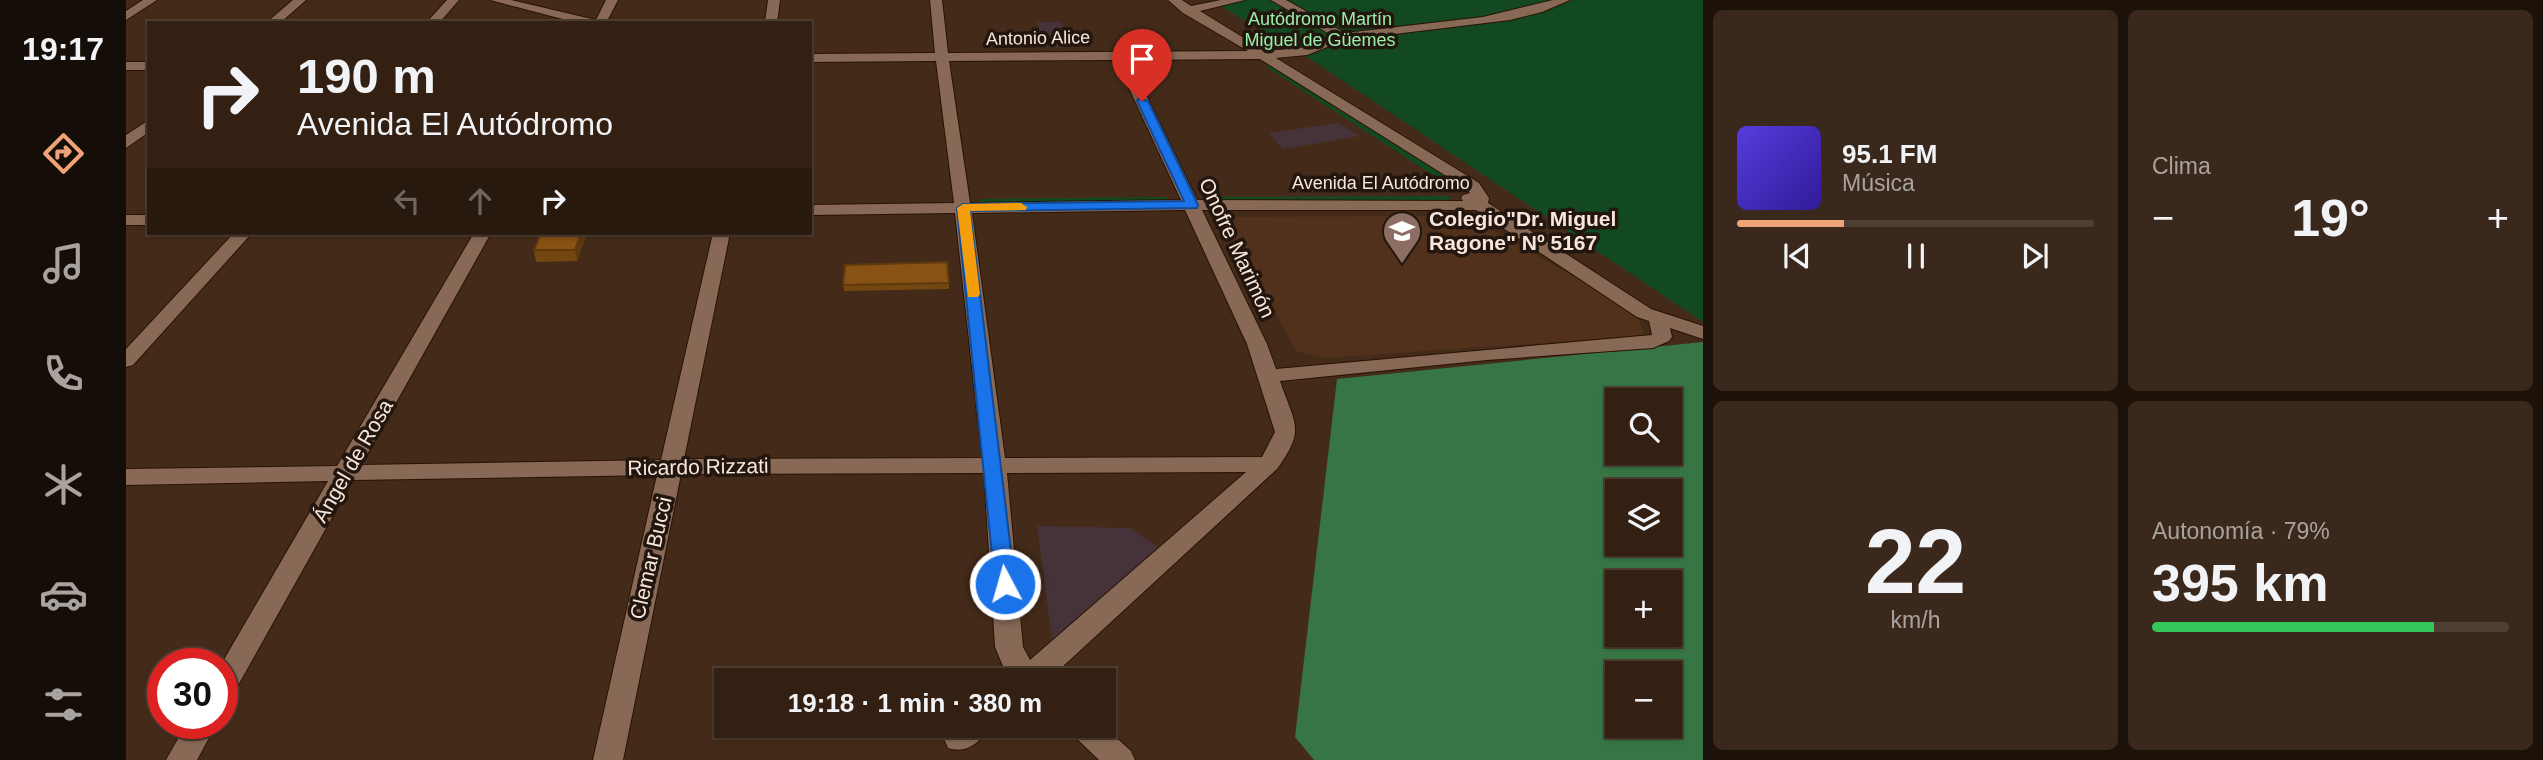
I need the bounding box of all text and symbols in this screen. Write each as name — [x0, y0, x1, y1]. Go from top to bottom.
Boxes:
park label: Autódromo Martín Miguel de Güemes — [1244, 9, 1396, 50]
street label: Antonio Alice — [986, 27, 1090, 49]
pin — [1112, 29, 1172, 101]
text: 19:17 — [22, 31, 104, 67]
icon: arrive — [1123, 40, 1161, 78]
icon: right — [182, 49, 273, 140]
text: 190 m — [297, 49, 436, 103]
text: Avenida El Autódromo — [297, 106, 613, 142]
icon: directions — [39, 129, 88, 178]
text: 95.1 FM — [1842, 139, 1937, 169]
text: Clima — [2152, 153, 2211, 179]
text: Música — [1842, 170, 1915, 196]
street label: Avenida El Autódromo — [1292, 173, 1470, 193]
street label: Onofre Marimón — [1195, 174, 1280, 321]
icon: left — [388, 182, 426, 220]
icon: ahead — [461, 182, 499, 220]
icon: right — [534, 182, 572, 220]
text: 19° — [2291, 189, 2370, 247]
text: − — [2152, 197, 2174, 239]
text: + — [2487, 197, 2509, 239]
place label: Colegio"Dr. Miguel Ragone" Nº 5167 — [1429, 207, 1616, 254]
school or university icon: Colegio"Dr. Miguel Ragone" Nº 5167 — [1381, 210, 1423, 265]
icon: previous — [1778, 237, 1816, 275]
icon: pause — [1897, 237, 1935, 275]
icon: next — [2016, 237, 2054, 275]
icon: music — [39, 239, 88, 288]
icon: phone — [39, 349, 88, 398]
map controls — [1605, 388, 1682, 738]
button: search — [1605, 388, 1682, 465]
street label: Ángel de Rosa — [308, 395, 397, 526]
street label: Ricardo Rizzati — [627, 454, 769, 479]
icon: climate — [39, 460, 88, 509]
button: layers — [1605, 479, 1682, 556]
street label: Clemar Bucci — [625, 494, 676, 621]
text: 22 — [1865, 511, 1966, 612]
text: Autonomía · 79% — [2152, 518, 2330, 544]
position arrow — [968, 547, 1042, 621]
text: 395 km — [2152, 554, 2328, 612]
icon: car — [39, 570, 88, 619]
button: + — [1605, 570, 1682, 647]
text: km/h — [1891, 607, 1940, 633]
speed limit sign: 30 — [147, 648, 238, 739]
button: − — [1605, 661, 1682, 738]
icon: filters — [39, 680, 88, 729]
text: 19:18 · 1 min · 380 m — [788, 688, 1042, 718]

